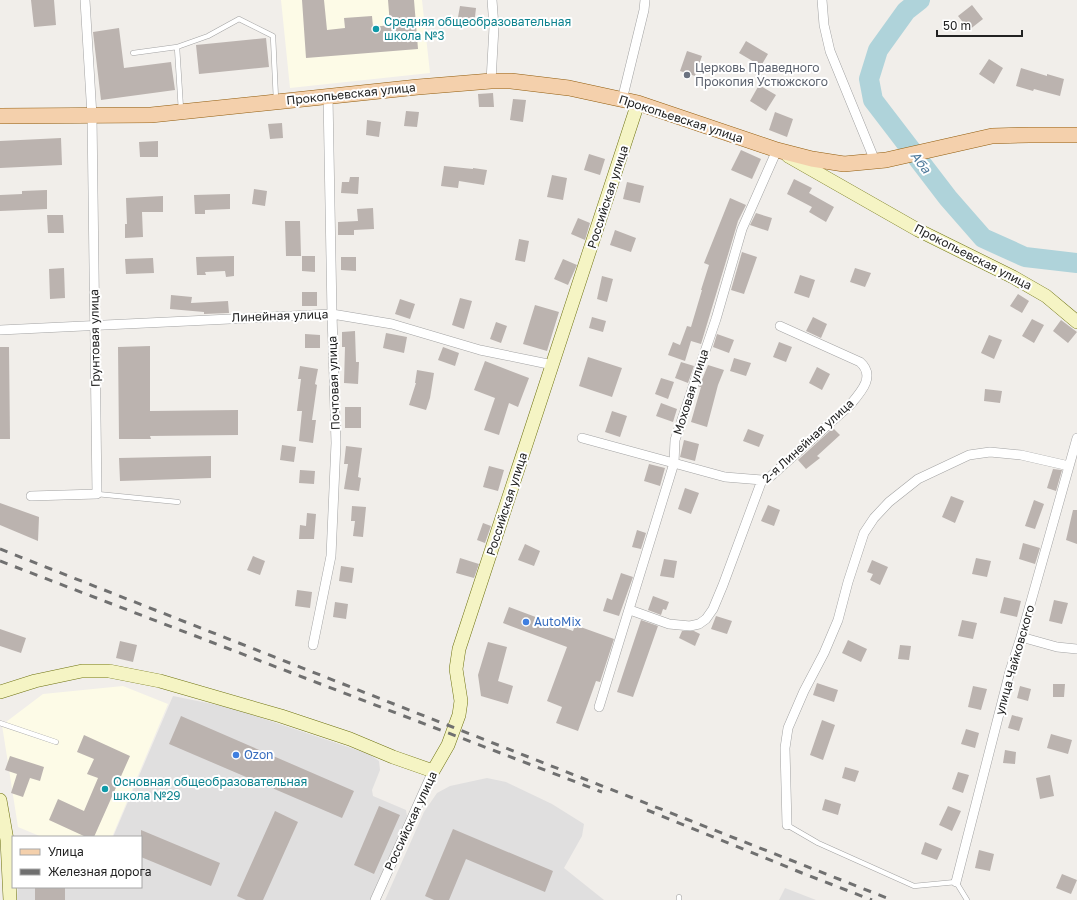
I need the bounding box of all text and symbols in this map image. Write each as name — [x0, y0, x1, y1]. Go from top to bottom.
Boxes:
scale bar — [937, 12, 1022, 38]
place label: Средняя общеобразовательная школа №3 — [384, 14, 571, 43]
text: 50 m — [943, 18, 971, 33]
marker: Средняя общеобразовательная школа №3 — [371, 24, 381, 34]
place label: Церковь Праведного Прокопия Устюжского — [695, 60, 828, 89]
marker: Церковь Праведного Прокопия Устюжского — [682, 70, 692, 80]
street label: Прокопьевская улица — [286, 79, 416, 108]
street label: Прокопьевская улица — [617, 91, 745, 146]
street label: Российская улица — [584, 143, 631, 250]
water label: Аба — [907, 148, 935, 177]
street label: Прокопьевская улица — [912, 220, 1035, 293]
street label: Грунтовая улица — [86, 289, 103, 387]
street label: Линейная улица — [231, 306, 329, 325]
street label: Почтовая улица — [324, 336, 343, 430]
street label: Моховая улица — [670, 347, 711, 437]
street label: 2-я Линейная улица — [759, 396, 857, 486]
street label: Российская улица — [483, 450, 530, 557]
street label: улица Чайковского — [992, 603, 1037, 717]
place label: AutoMix — [534, 614, 582, 629]
marker: AutoMix — [521, 617, 531, 627]
place label: Ozon — [244, 747, 273, 762]
marker: Ozon — [231, 750, 241, 760]
street label: Российская улица — [381, 769, 440, 873]
place label: Основная общеобразовательная школа №29 — [113, 774, 307, 803]
marker: Основная общеобразовательная школа №29 — [100, 784, 110, 794]
legend — [12, 836, 142, 888]
text: Улица — [48, 844, 84, 859]
text: Железная дорога — [48, 864, 151, 879]

